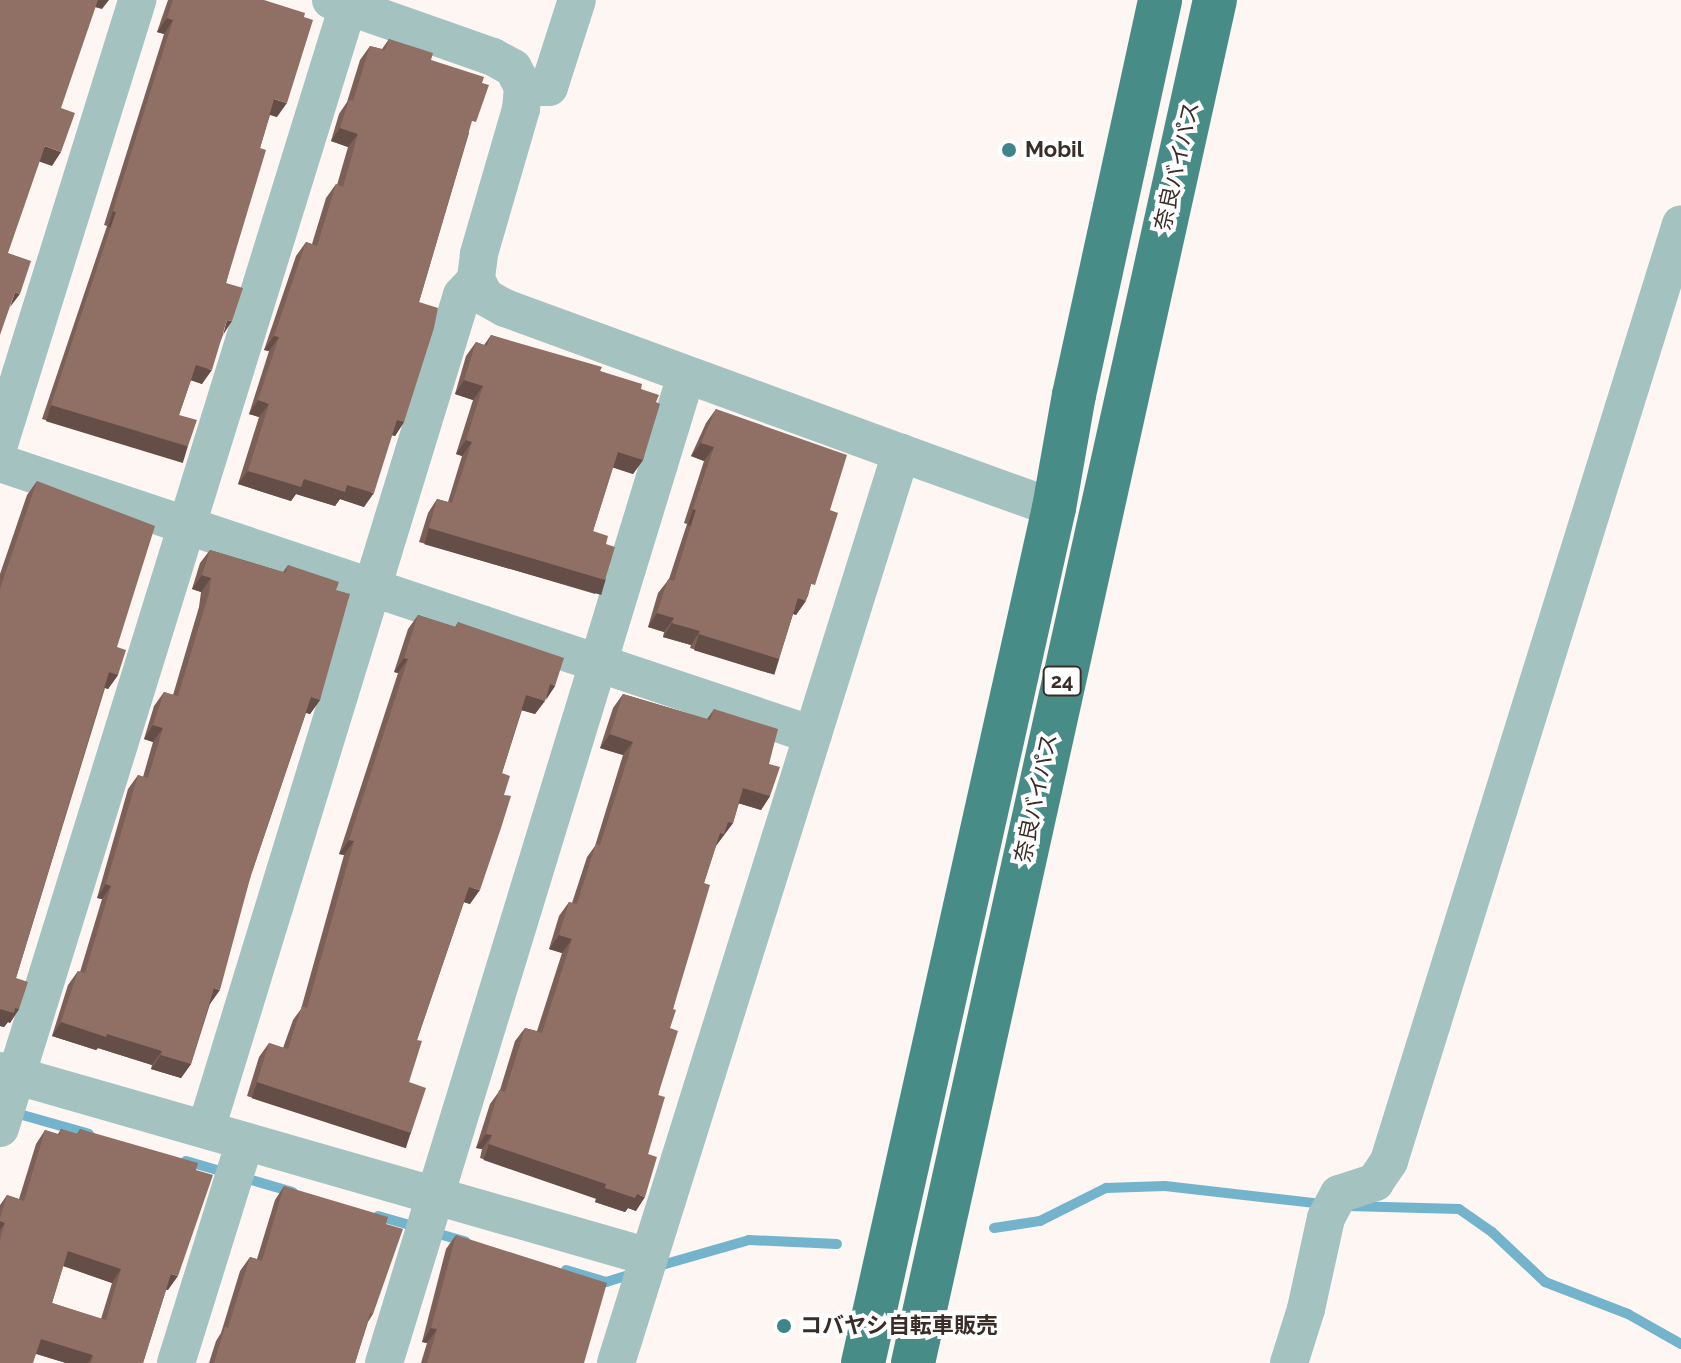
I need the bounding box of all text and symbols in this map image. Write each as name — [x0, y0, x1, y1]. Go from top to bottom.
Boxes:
street label: 奈良バイパス — [1149, 99, 1205, 233]
place label: Mobil — [1025, 137, 1084, 163]
marker: Mobil — [1000, 141, 1018, 159]
road number: 24 — [1042, 665, 1082, 697]
street label: 奈良バイパス — [1009, 731, 1063, 865]
place label: コバヤシ自転車販売 — [800, 1313, 998, 1339]
marker: コバヤシ自転車販売 — [775, 1317, 793, 1335]

